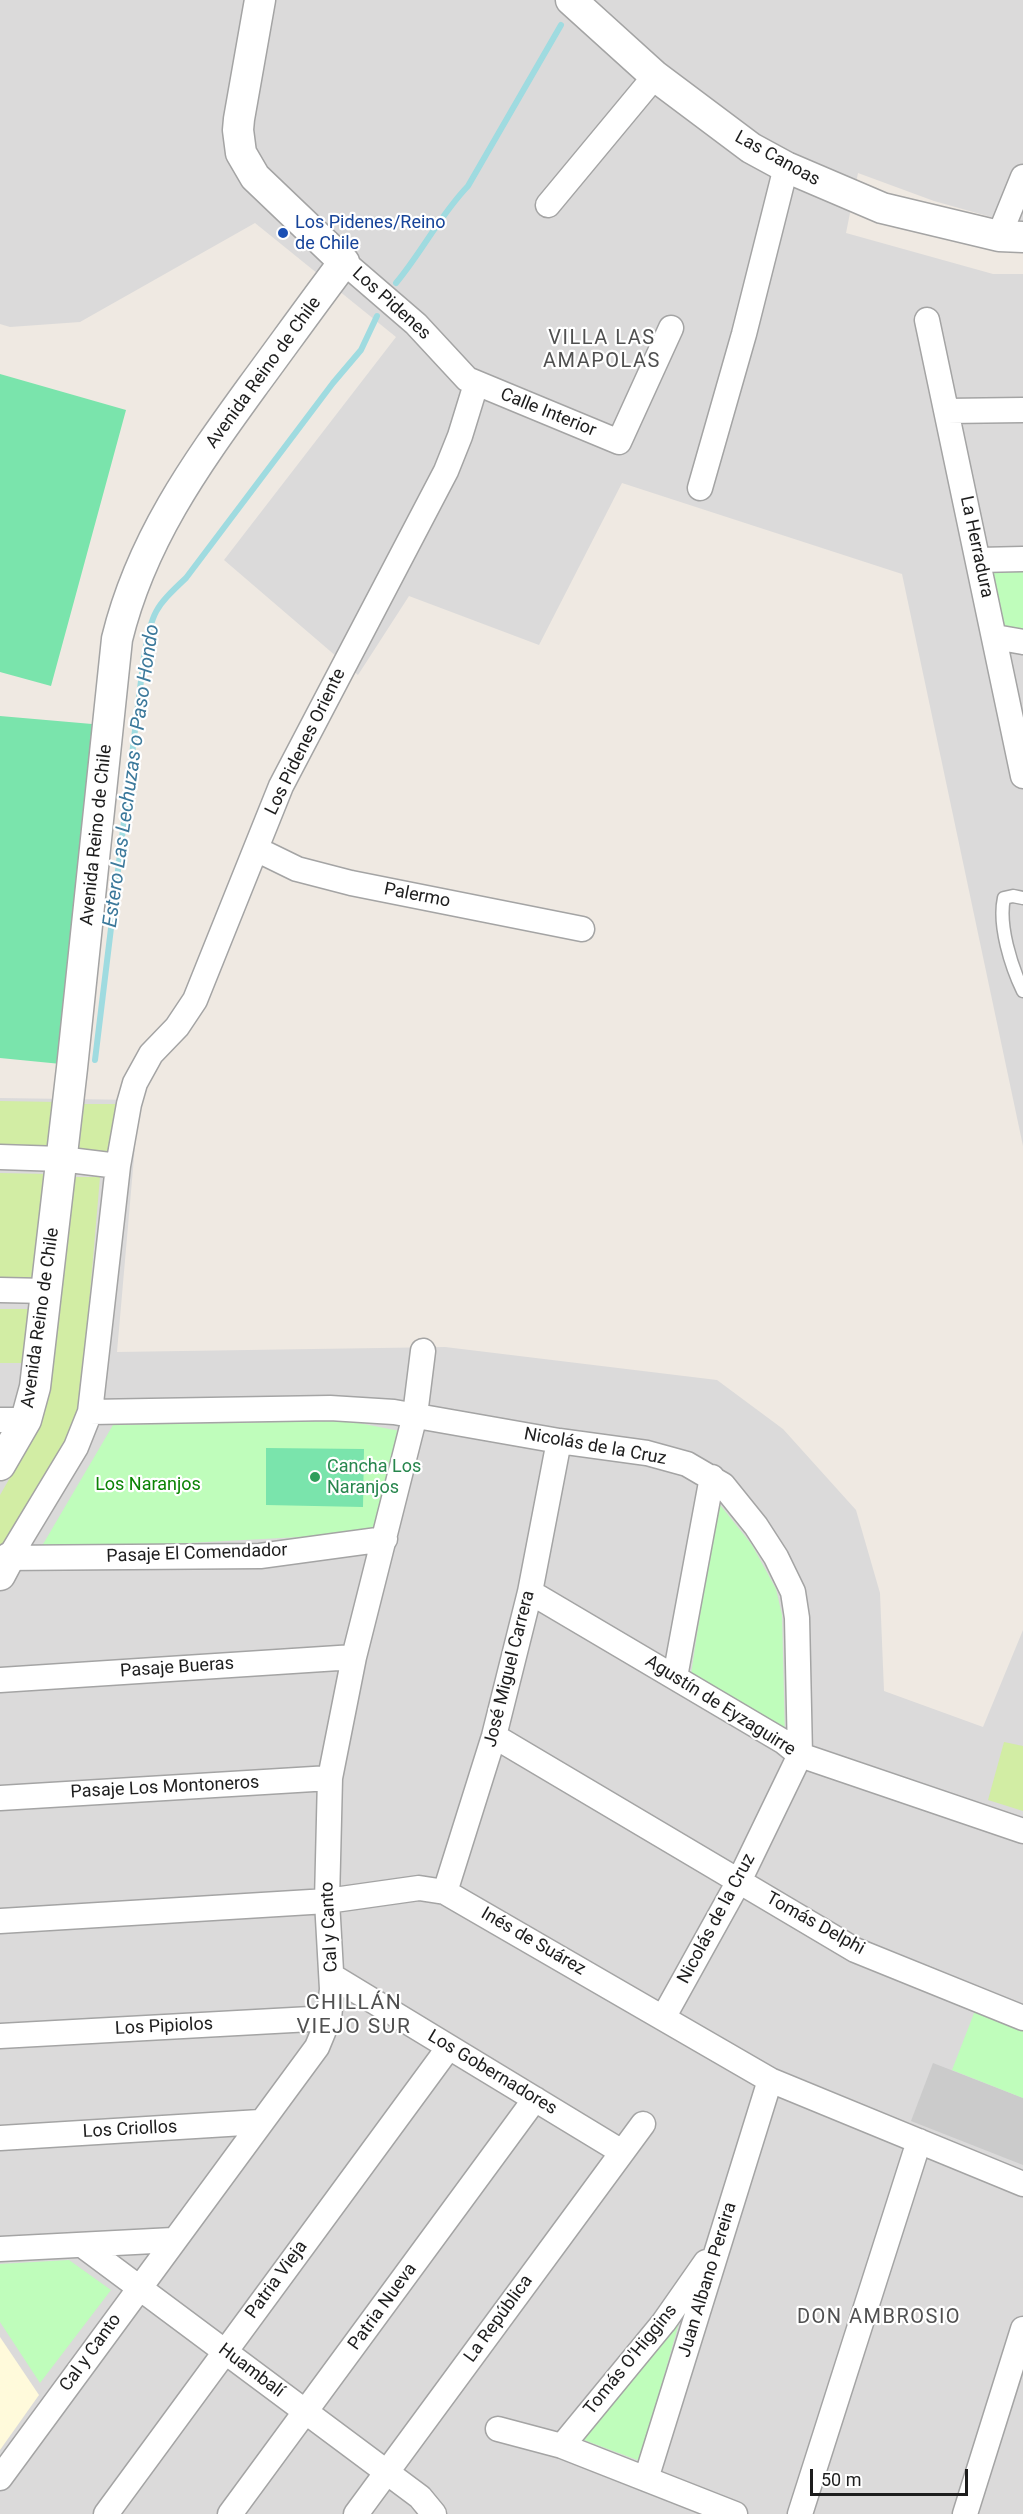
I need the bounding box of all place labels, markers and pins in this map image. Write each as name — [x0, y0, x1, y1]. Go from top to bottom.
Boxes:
place label: Los Pidenes/Reino de Chile — [295, 212, 446, 254]
marker: Los Pidenes/Reino de Chile — [276, 226, 290, 240]
place label: Cancha Los Naranjos — [327, 1456, 421, 1498]
marker: Cancha Los Naranjos — [308, 1470, 322, 1484]

